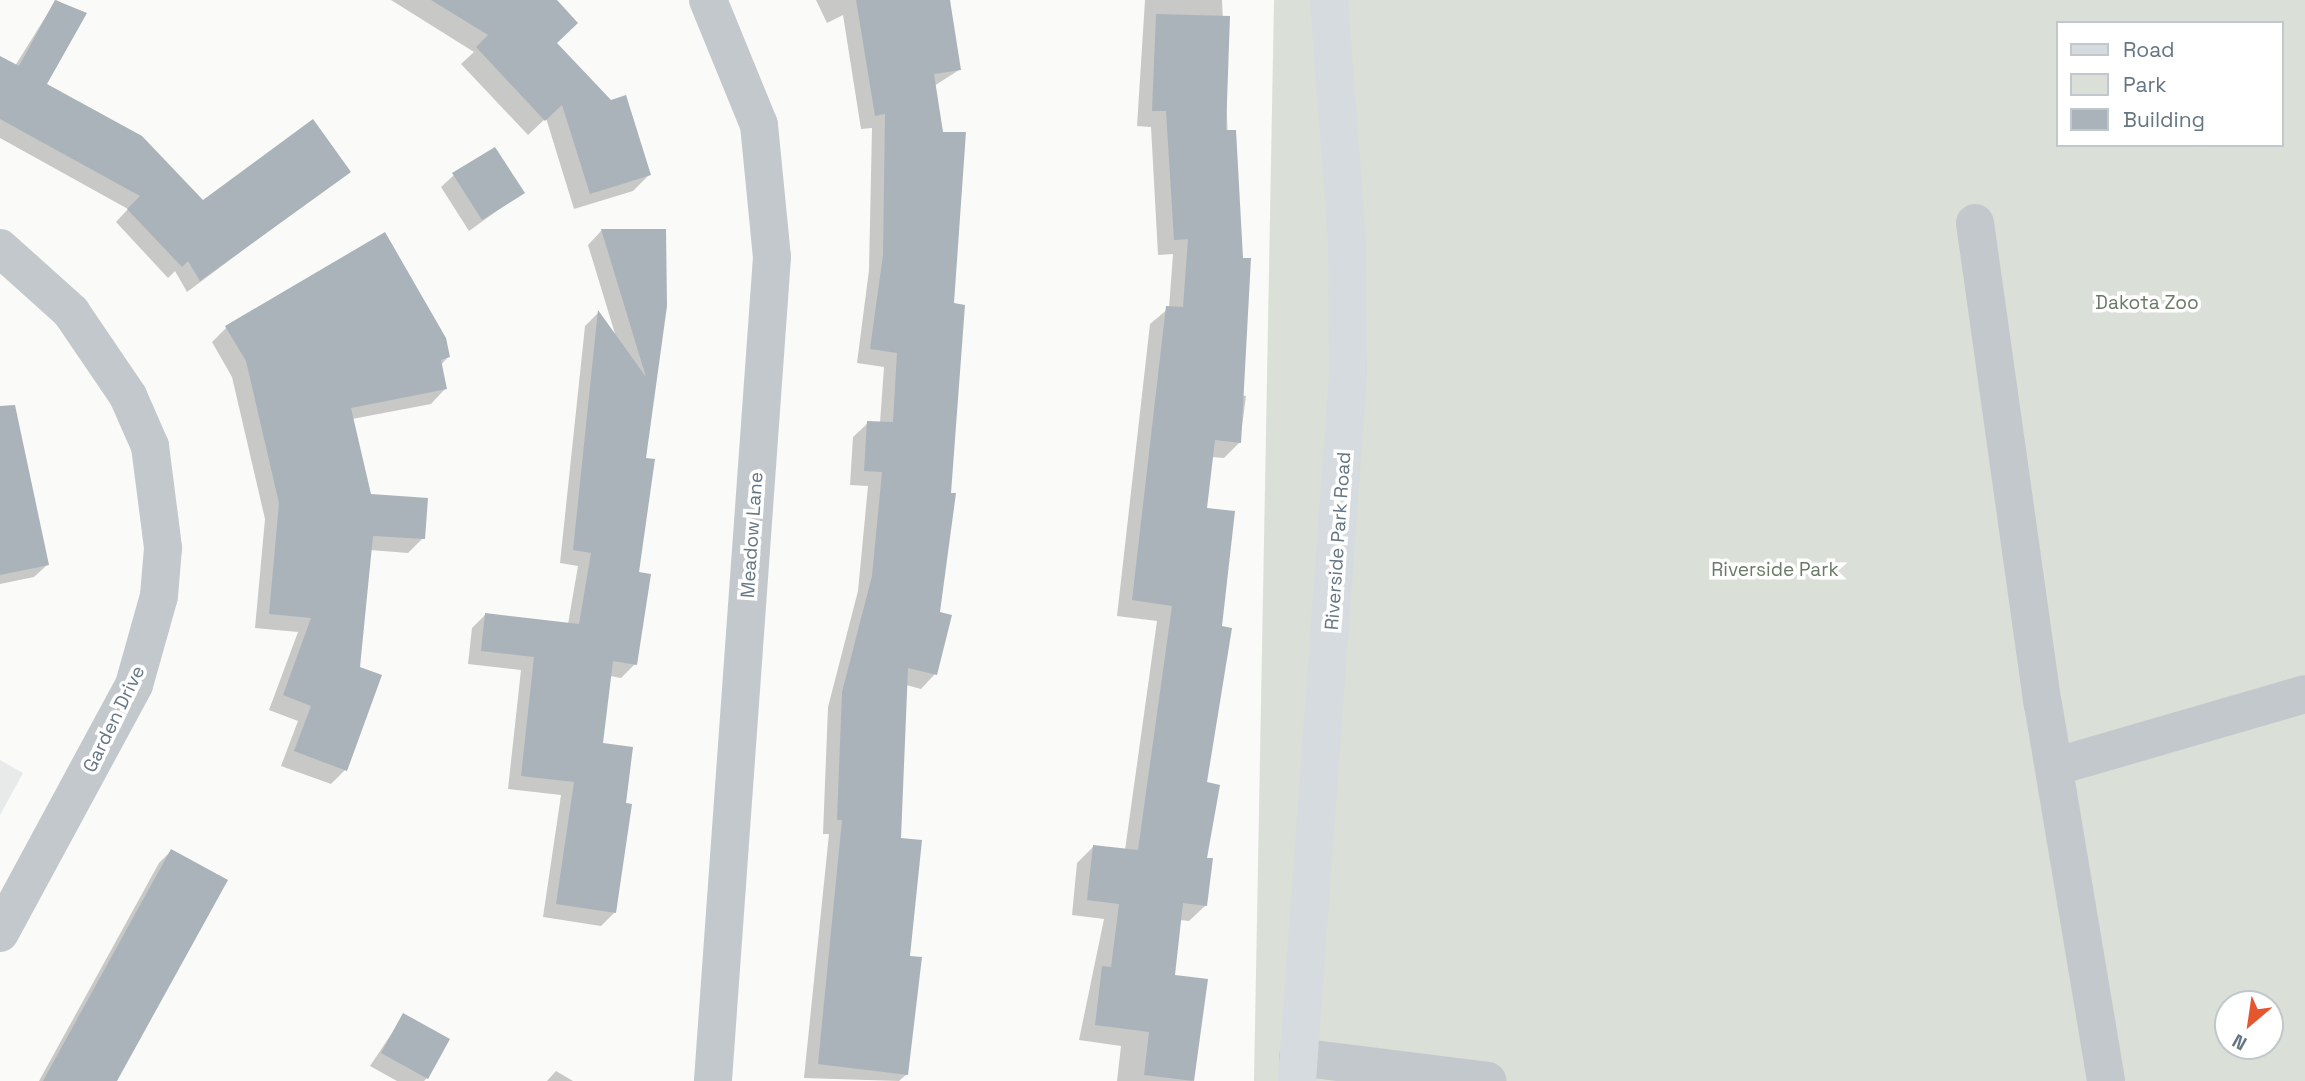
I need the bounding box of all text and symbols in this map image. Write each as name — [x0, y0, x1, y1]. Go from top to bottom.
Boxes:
legend — [2056, 21, 2284, 147]
text: Road — [2123, 36, 2175, 63]
text: Park — [2123, 71, 2167, 98]
text: Building — [2123, 106, 2205, 133]
park label: Dakota Zoo — [2095, 292, 2199, 314]
street label: Riverside Park Road — [1320, 451, 1356, 631]
street label: Meadow Lane — [736, 471, 768, 599]
park label: Riverside Park — [1711, 559, 1839, 581]
street label: Garden Drive — [78, 662, 150, 776]
north arrow — [2214, 990, 2284, 1060]
text: N — [2228, 1028, 2251, 1056]

